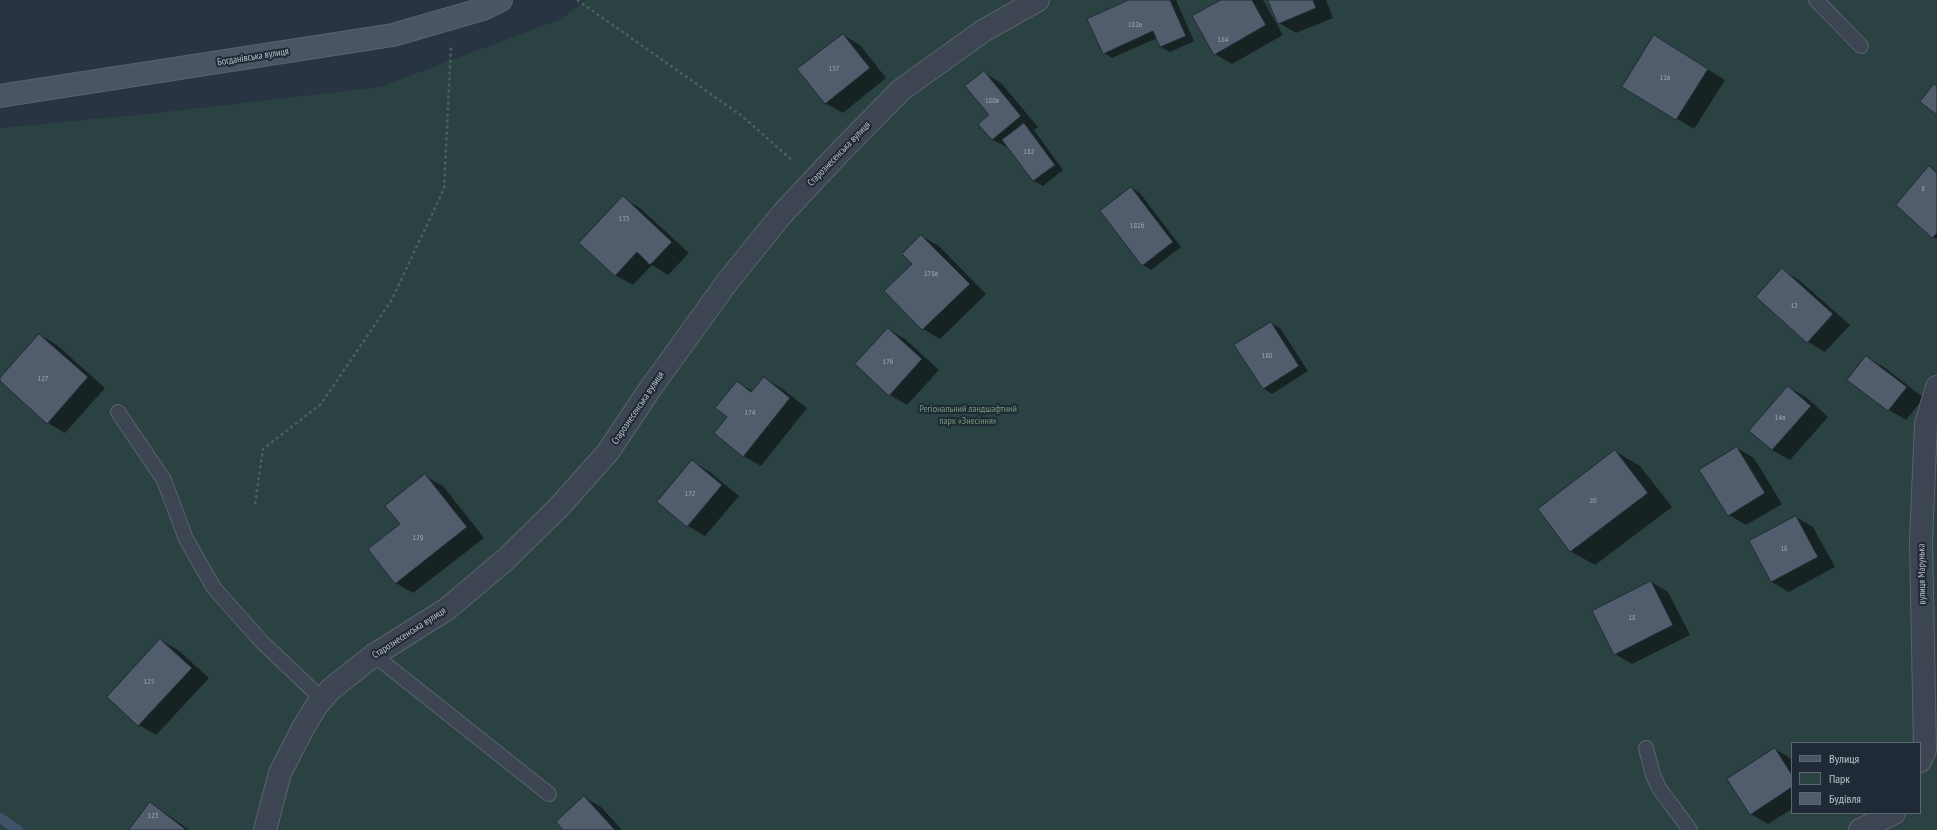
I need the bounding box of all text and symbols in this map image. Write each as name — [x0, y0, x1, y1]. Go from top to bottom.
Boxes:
house number: 182а — [1128, 20, 1142, 30]
house number: 184 — [1218, 35, 1228, 45]
street label: Богданівська вулиця — [216, 45, 290, 69]
house number: 137 — [829, 64, 839, 74]
house number: 12а — [1660, 73, 1670, 83]
house number: 180а — [985, 96, 999, 106]
street label: Старознесенська вулиця — [805, 119, 873, 189]
house number: 182 — [1024, 147, 1034, 157]
house number: 8 — [1921, 184, 1925, 194]
house number: 135 — [619, 214, 629, 224]
house number: 182б — [1130, 221, 1144, 231]
house number: 178а — [924, 269, 938, 279]
house number: 12 — [1790, 301, 1798, 311]
house number: 180 — [1262, 351, 1272, 361]
house number: 176 — [883, 357, 893, 367]
street label: Старознесенська вулиця — [609, 369, 667, 447]
house number: 127 — [38, 374, 48, 384]
park label: Регіональний ландшафтний парк «Знесіння» — [919, 403, 1017, 426]
house number: 174 — [745, 408, 755, 418]
house number: 14а — [1775, 413, 1785, 423]
house number: 172 — [685, 489, 695, 499]
house number: 20 — [1589, 496, 1597, 506]
house number: 129 — [413, 533, 423, 543]
street label: вулиця Марунька — [1915, 543, 1929, 605]
house number: 16 — [1780, 544, 1788, 554]
street label: Старознесенська вулиця — [370, 605, 448, 661]
house number: 18 — [1628, 613, 1636, 623]
house number: 125 — [144, 677, 154, 687]
legend — [1791, 742, 1921, 814]
text: Вулиця — [1829, 751, 1859, 766]
text: Парк — [1829, 771, 1850, 786]
text: Будівля — [1829, 791, 1861, 806]
house number: 123 — [148, 811, 158, 821]

